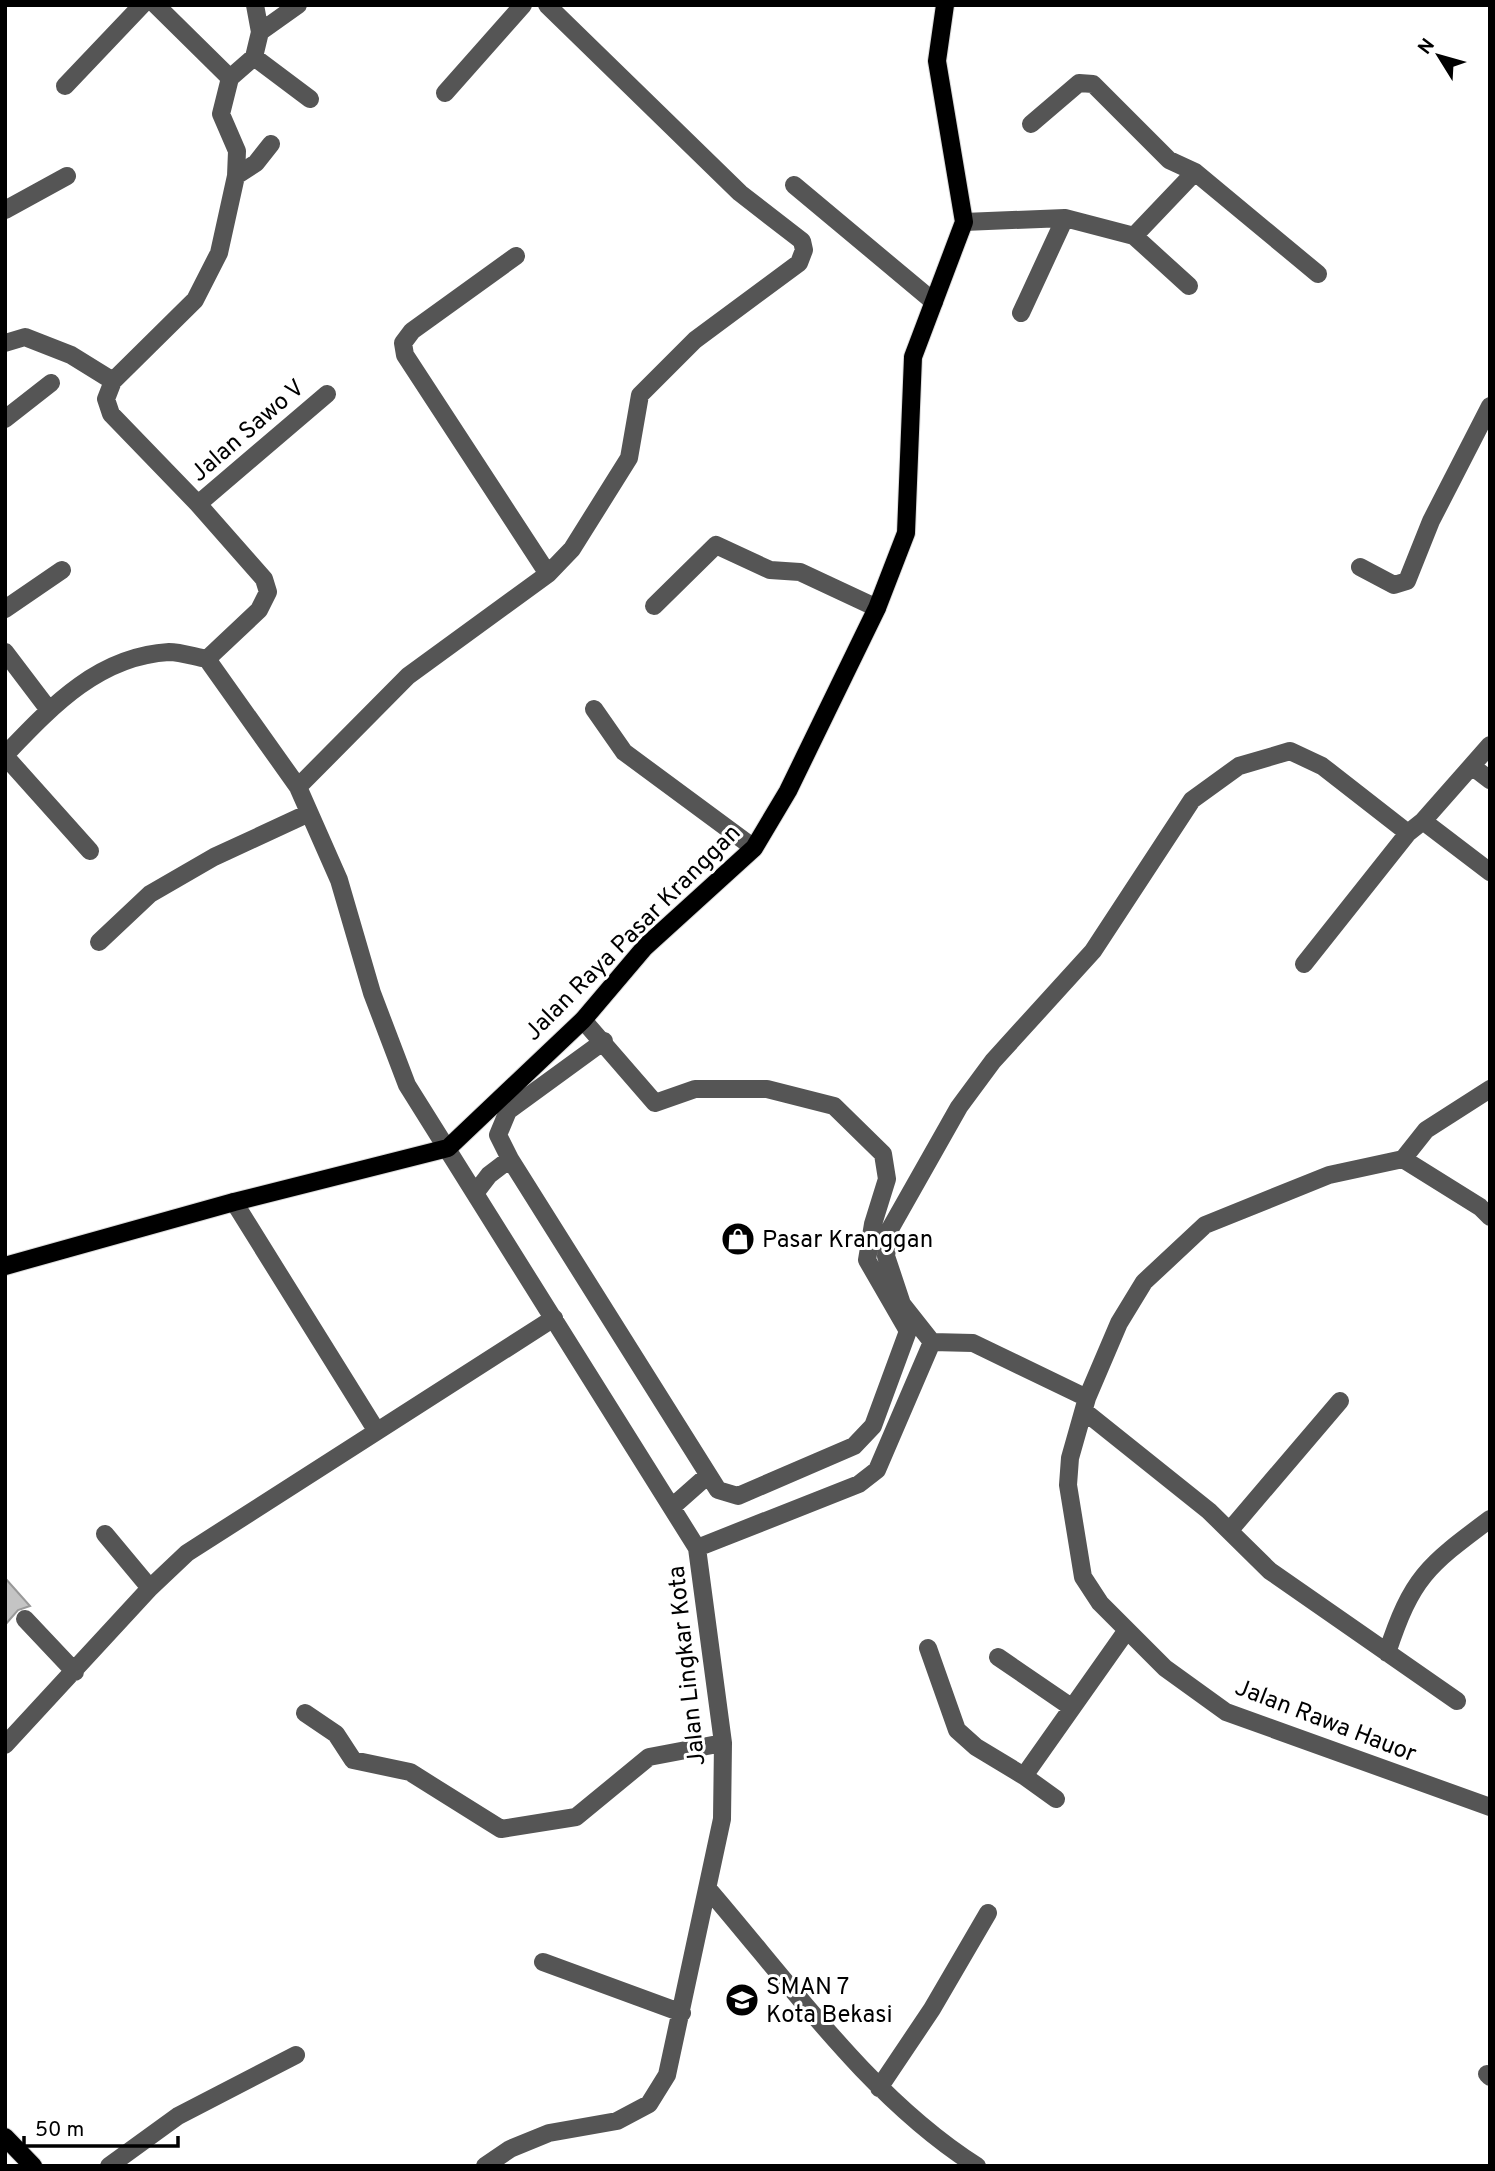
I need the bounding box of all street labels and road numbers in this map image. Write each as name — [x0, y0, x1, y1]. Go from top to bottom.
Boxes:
street label: Jalan Sawo V — [185, 374, 312, 489]
street label: Jalan Raya Pasar Kranggan — [519, 819, 748, 1048]
street label: Jalan Lingkar Kota — [663, 1564, 713, 1767]
street label: Jalan Rawa Hauor — [1230, 1673, 1420, 1770]

